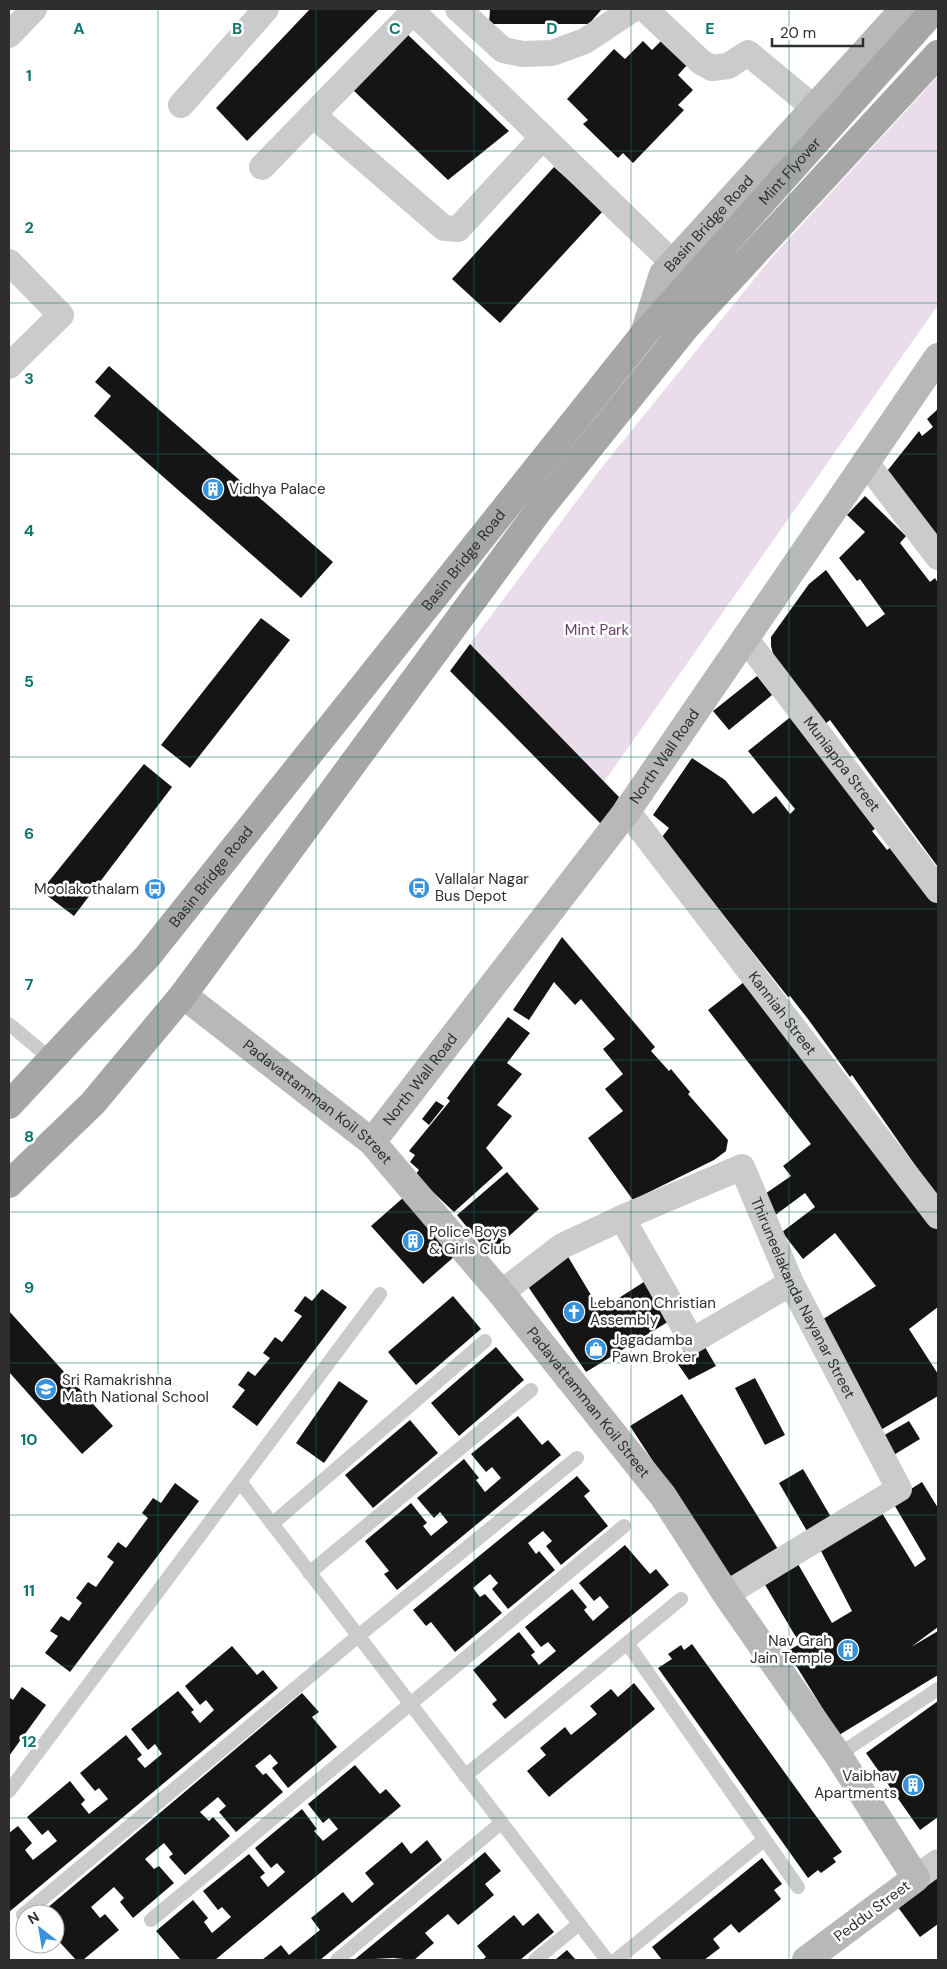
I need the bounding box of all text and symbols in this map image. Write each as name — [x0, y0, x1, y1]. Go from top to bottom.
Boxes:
scale bar — [772, 15, 863, 47]
text: A — [73, 18, 85, 39]
text: B — [232, 18, 242, 39]
text: C — [389, 18, 401, 39]
text: D — [546, 18, 558, 39]
text: E — [705, 18, 715, 39]
text: 20 m — [780, 23, 816, 43]
text: 1 — [26, 65, 32, 86]
street label: Mint Flyover — [754, 133, 826, 209]
street label: Basin Bridge Road — [660, 171, 758, 276]
text: 2 — [24, 217, 34, 238]
text: 3 — [24, 368, 34, 389]
building icon: Vidhya Palace — [201, 477, 225, 501]
place label: Vidhya Palace — [229, 479, 326, 499]
street label: Basin Bridge Road — [417, 505, 510, 615]
text: 4 — [24, 520, 34, 541]
park label: Mint Park — [565, 620, 630, 640]
text: 5 — [24, 671, 34, 692]
street label: North Wall Road — [625, 705, 704, 808]
street label: Muniappa Street — [799, 712, 885, 816]
street label: Basin Bridge Road — [164, 822, 258, 932]
text: 6 — [24, 823, 34, 844]
place label: Vallalar Nagar Bus Depot — [435, 869, 529, 906]
bus stop icon: Vallalar Nagar Bus Depot — [407, 876, 431, 900]
bus stop icon: Moolakothalam — [143, 877, 167, 901]
place label: Moolakothalam — [34, 879, 139, 899]
street label: Kanniah Street — [744, 967, 821, 1059]
text: 7 — [25, 974, 34, 995]
street label: North Wall Road — [378, 1029, 462, 1129]
street label: Padavattamman Koil Street — [239, 1035, 397, 1169]
text: 8 — [24, 1126, 34, 1147]
street label: Thiruneelakanda Nayanar Street — [746, 1194, 860, 1402]
place label: Police Boys & Girls Club — [429, 1222, 511, 1259]
building icon: Police Boys & Girls Club — [401, 1229, 425, 1253]
text: 9 — [24, 1277, 34, 1298]
place label: Lebanon Christian Assembly — [590, 1293, 716, 1330]
church icon: Lebanon Christian Assembly — [562, 1300, 586, 1324]
street label: Padavattamman Koil Street — [522, 1323, 655, 1482]
place label: Jagadamba Pawn Broker — [612, 1330, 697, 1367]
shop icon: Jagadamba Pawn Broker — [584, 1337, 608, 1361]
place label: Sri Ramakrishna Math National School — [62, 1370, 209, 1407]
school or university icon: Sri Ramakrishna Math National School — [34, 1377, 58, 1401]
text: 10 — [20, 1429, 38, 1450]
text: 11 — [23, 1580, 35, 1601]
place label: Nav Grah Jain Temple — [750, 1631, 832, 1668]
building icon: Nav Grah Jain Temple — [836, 1638, 860, 1662]
text: 12 — [21, 1731, 37, 1752]
place label: Vaibhav Apartments — [814, 1766, 897, 1803]
building icon: Vaibhav Apartments — [901, 1773, 925, 1797]
street label: Peddu Street — [830, 1876, 914, 1946]
north arrow — [15, 1904, 65, 1954]
text: N — [24, 1908, 42, 1928]

